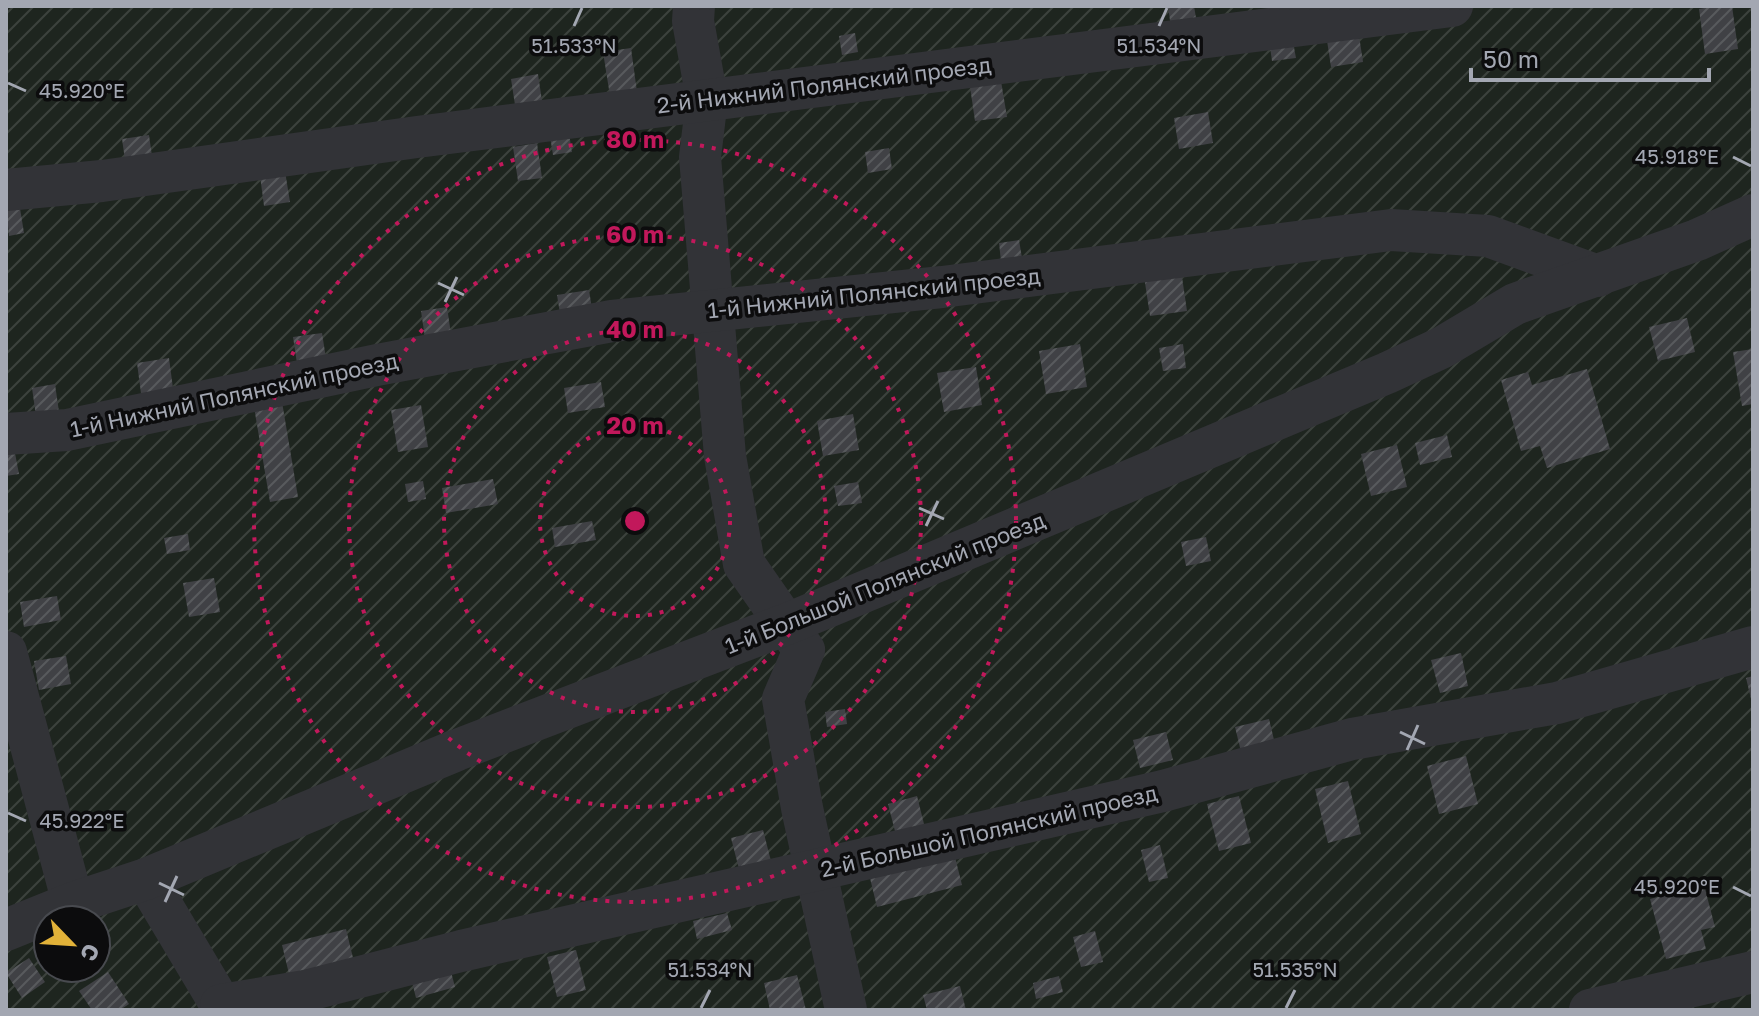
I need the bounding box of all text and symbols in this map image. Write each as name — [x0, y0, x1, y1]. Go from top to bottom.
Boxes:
scale bar — [1471, 32, 1709, 82]
text: 51.533°N — [531, 33, 617, 57]
text: 51.534°N — [1117, 33, 1201, 57]
text: 50 m — [1483, 44, 1539, 73]
street label: 2-й Нижний Полянский проезд — [655, 51, 993, 118]
text: 45.920°E — [39, 78, 125, 102]
text: 80 m — [606, 124, 664, 153]
text: 45.918°E — [1635, 144, 1719, 168]
text: 60 m — [606, 219, 664, 248]
street label: 1-й Нижний Полянский проезд — [706, 262, 1042, 323]
text: 40 m — [606, 314, 664, 343]
street label: 1-й Нижний Полянский проезд — [68, 347, 400, 442]
text: 20 m — [606, 410, 664, 439]
street label: 1-й Большой Полянский проезд — [721, 506, 1049, 659]
centre of rings — [621, 507, 649, 535]
street label: 2-й Большой Полянский проезд — [818, 779, 1160, 882]
text: 45.922°E — [39, 808, 125, 832]
text: 45.920°E — [1634, 874, 1720, 898]
north arrow — [32, 904, 112, 984]
text: С — [75, 940, 106, 965]
text: 51.534°N — [668, 957, 752, 981]
text: 51.535°N — [1252, 957, 1338, 981]

